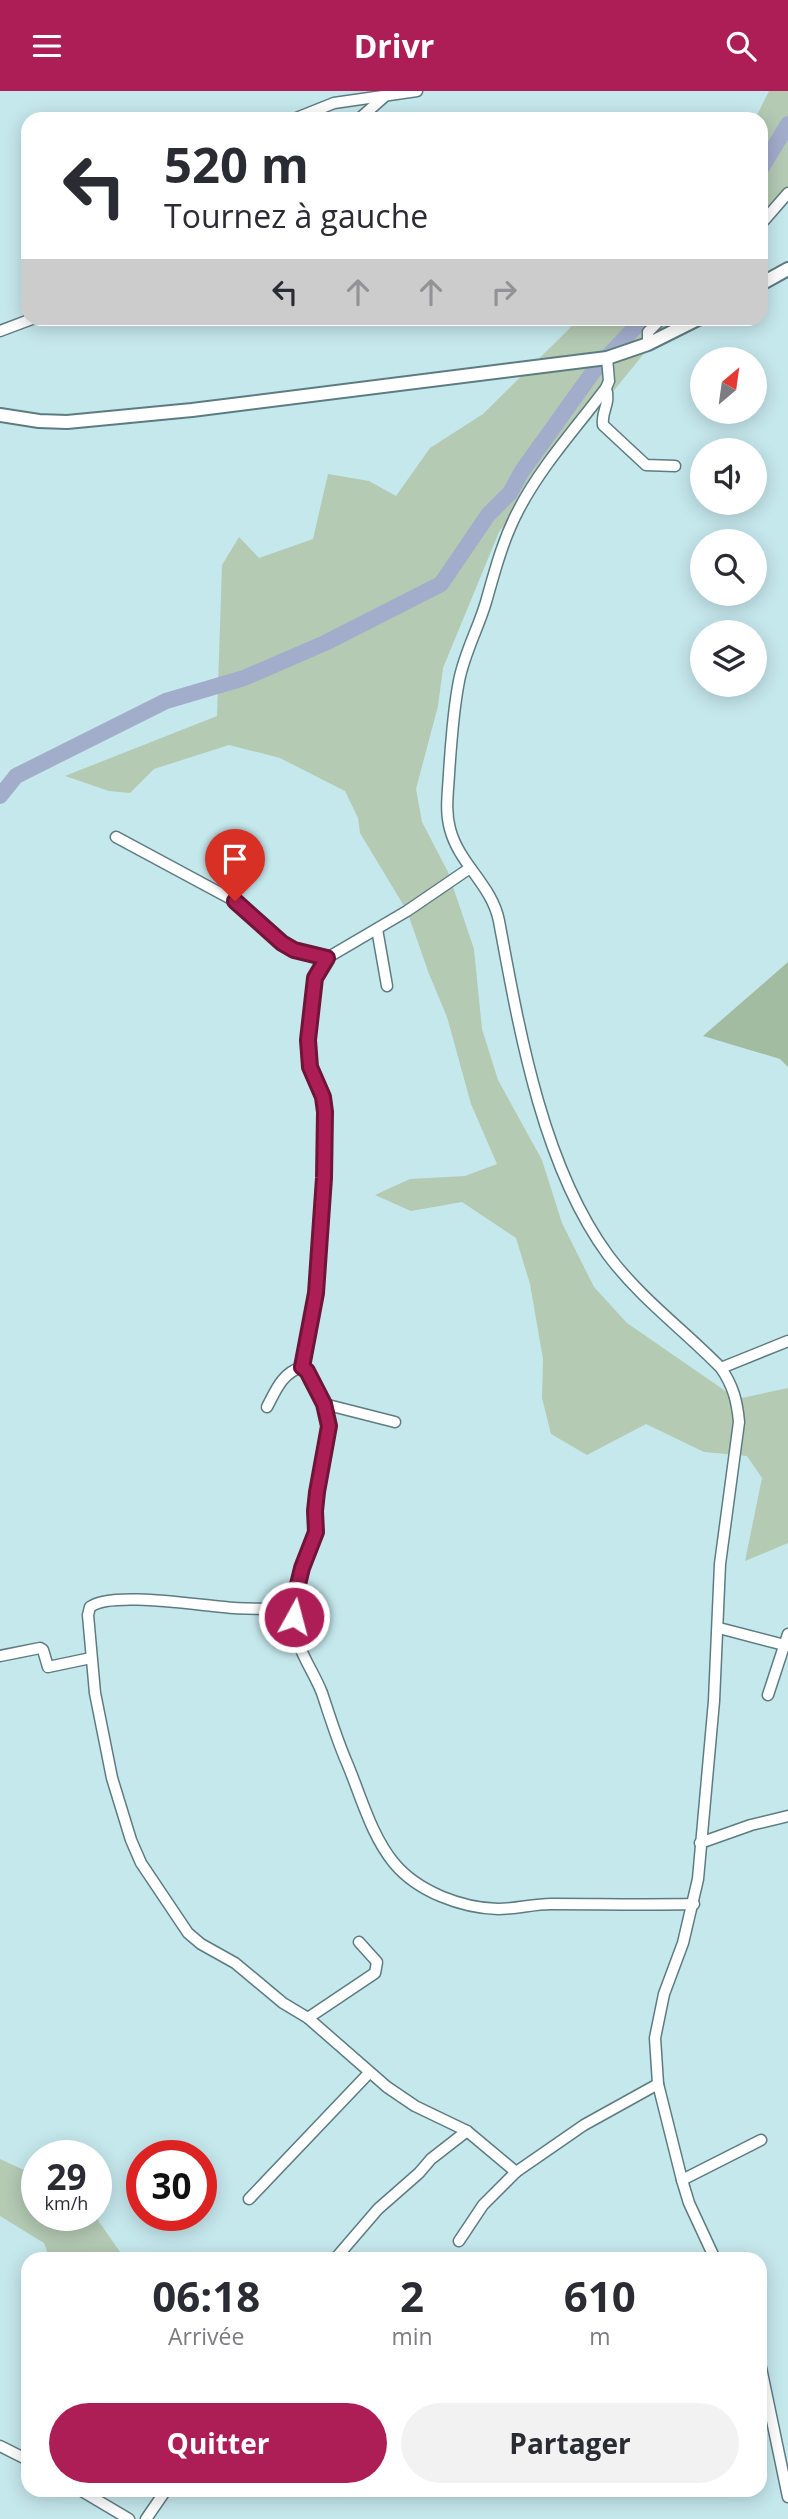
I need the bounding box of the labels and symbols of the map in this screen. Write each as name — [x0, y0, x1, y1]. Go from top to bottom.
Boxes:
north arrow — [690, 347, 766, 423]
pin — [205, 829, 265, 901]
position arrow — [257, 1580, 331, 1654]
speed limit sign: 30 — [126, 2140, 217, 2231]

